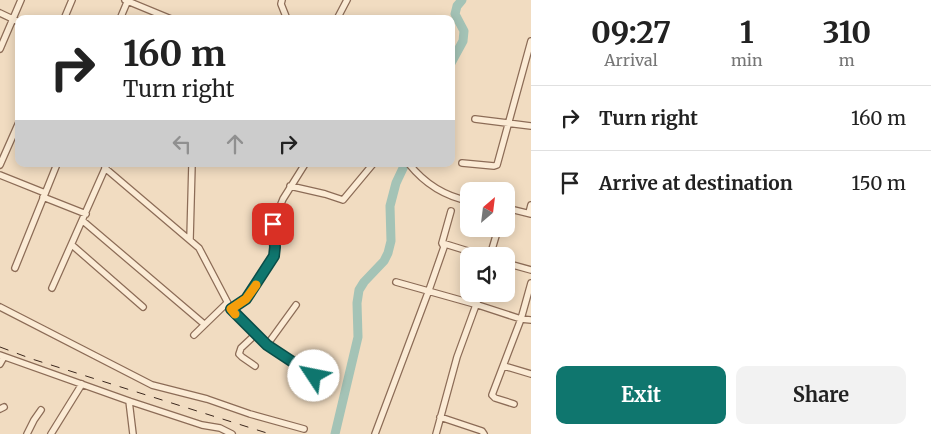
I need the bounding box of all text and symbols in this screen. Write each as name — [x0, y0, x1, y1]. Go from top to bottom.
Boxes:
text: 09:27 — [591, 13, 671, 51]
text: 1 — [740, 13, 754, 51]
text: 310 — [822, 13, 871, 51]
text: 160 m — [123, 32, 226, 76]
icon: right — [40, 35, 105, 100]
text: Arrival — [604, 50, 658, 70]
text: min — [731, 50, 763, 70]
text: m — [839, 50, 855, 70]
text: Turn right — [123, 75, 234, 103]
icon: right — [556, 104, 584, 132]
text: Turn right — [599, 106, 698, 130]
text: 160 m — [851, 106, 906, 130]
icon: left — [168, 130, 196, 158]
icon: ahead — [221, 130, 249, 158]
icon: right — [274, 130, 302, 158]
icon: arrive — [556, 169, 584, 197]
text: Arrive at destination — [599, 171, 793, 195]
text: 150 m — [852, 171, 906, 195]
north arrow — [460, 182, 515, 238]
map controls — [460, 182, 515, 302]
pin — [252, 203, 294, 245]
icon: arrive — [259, 210, 287, 238]
button: sound — [460, 247, 515, 302]
position arrow — [287, 349, 339, 401]
button: Exit — [556, 366, 726, 424]
button: Share — [736, 366, 906, 424]

